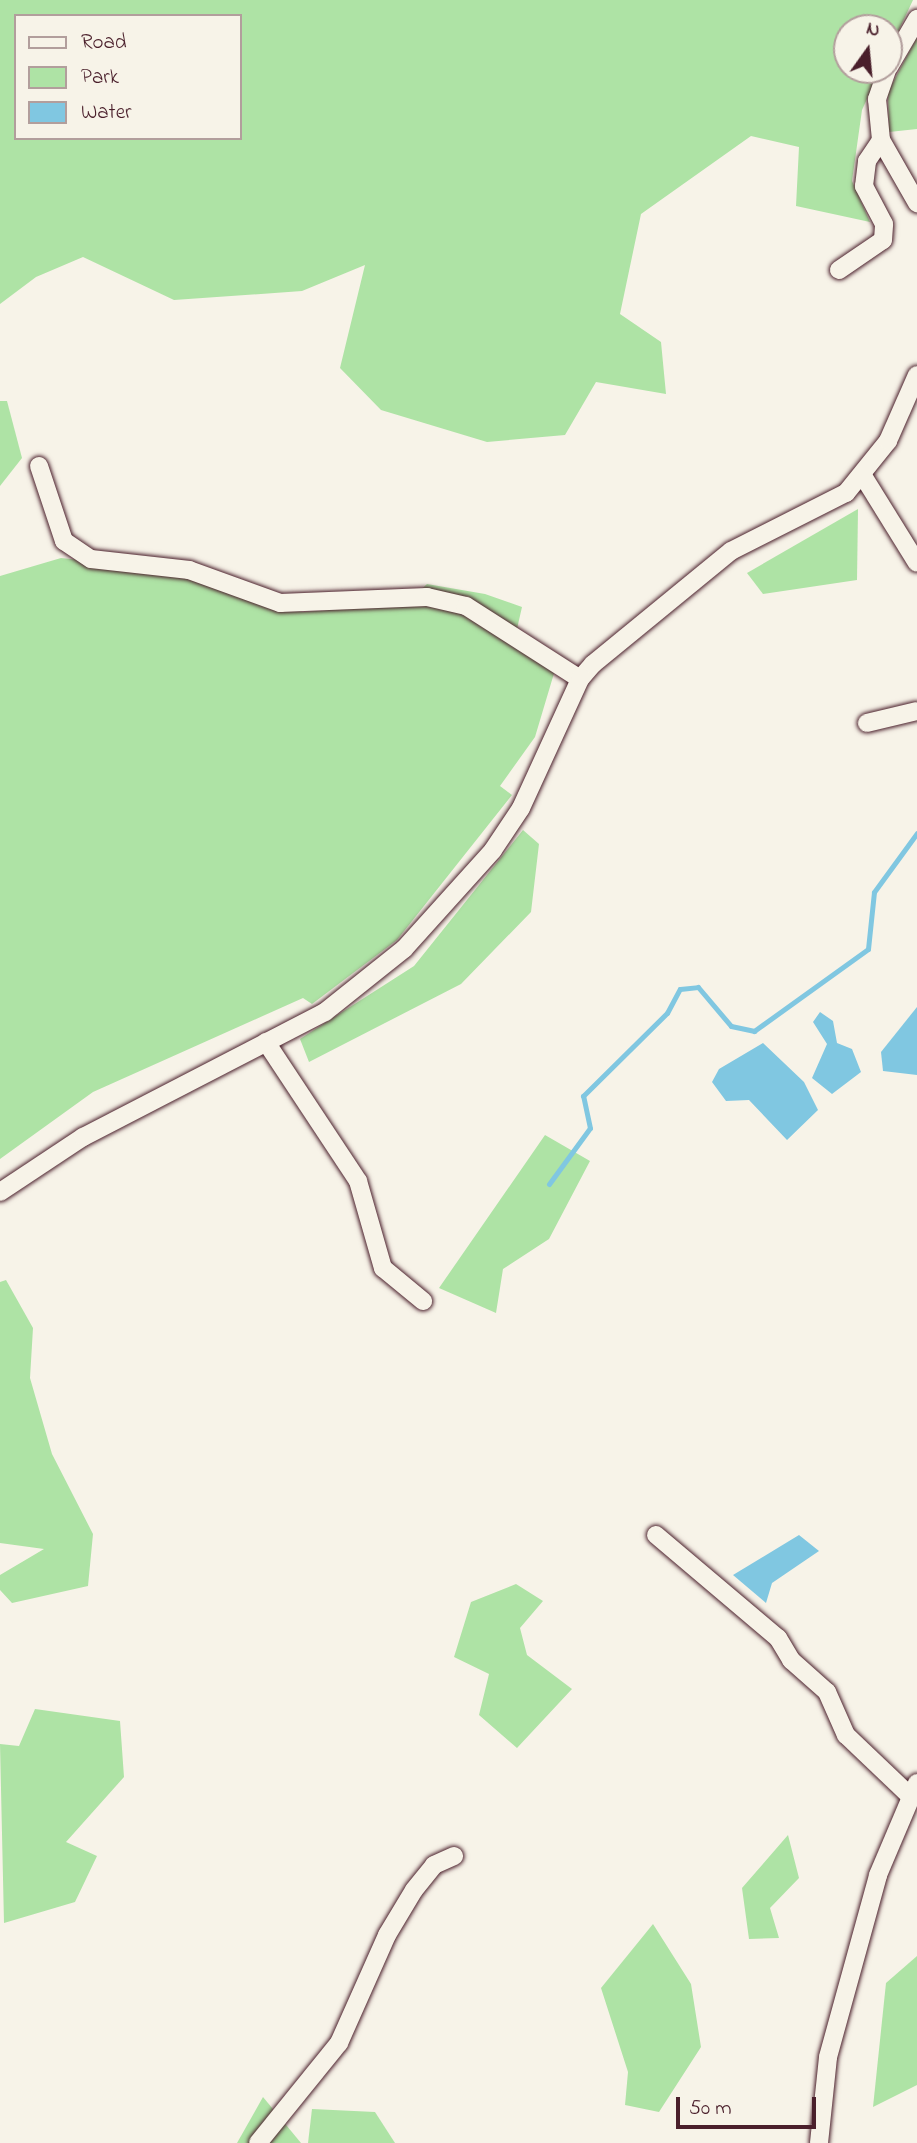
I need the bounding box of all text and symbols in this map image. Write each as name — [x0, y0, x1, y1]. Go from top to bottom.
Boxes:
legend — [14, 14, 242, 140]
north arrow — [833, 14, 903, 84]
text: N — [863, 15, 883, 45]
text: Road — [81, 28, 127, 58]
text: Park — [81, 63, 119, 93]
text: Water — [81, 98, 132, 128]
scale bar — [679, 2084, 819, 2128]
text: 50 m — [689, 2094, 732, 2124]

